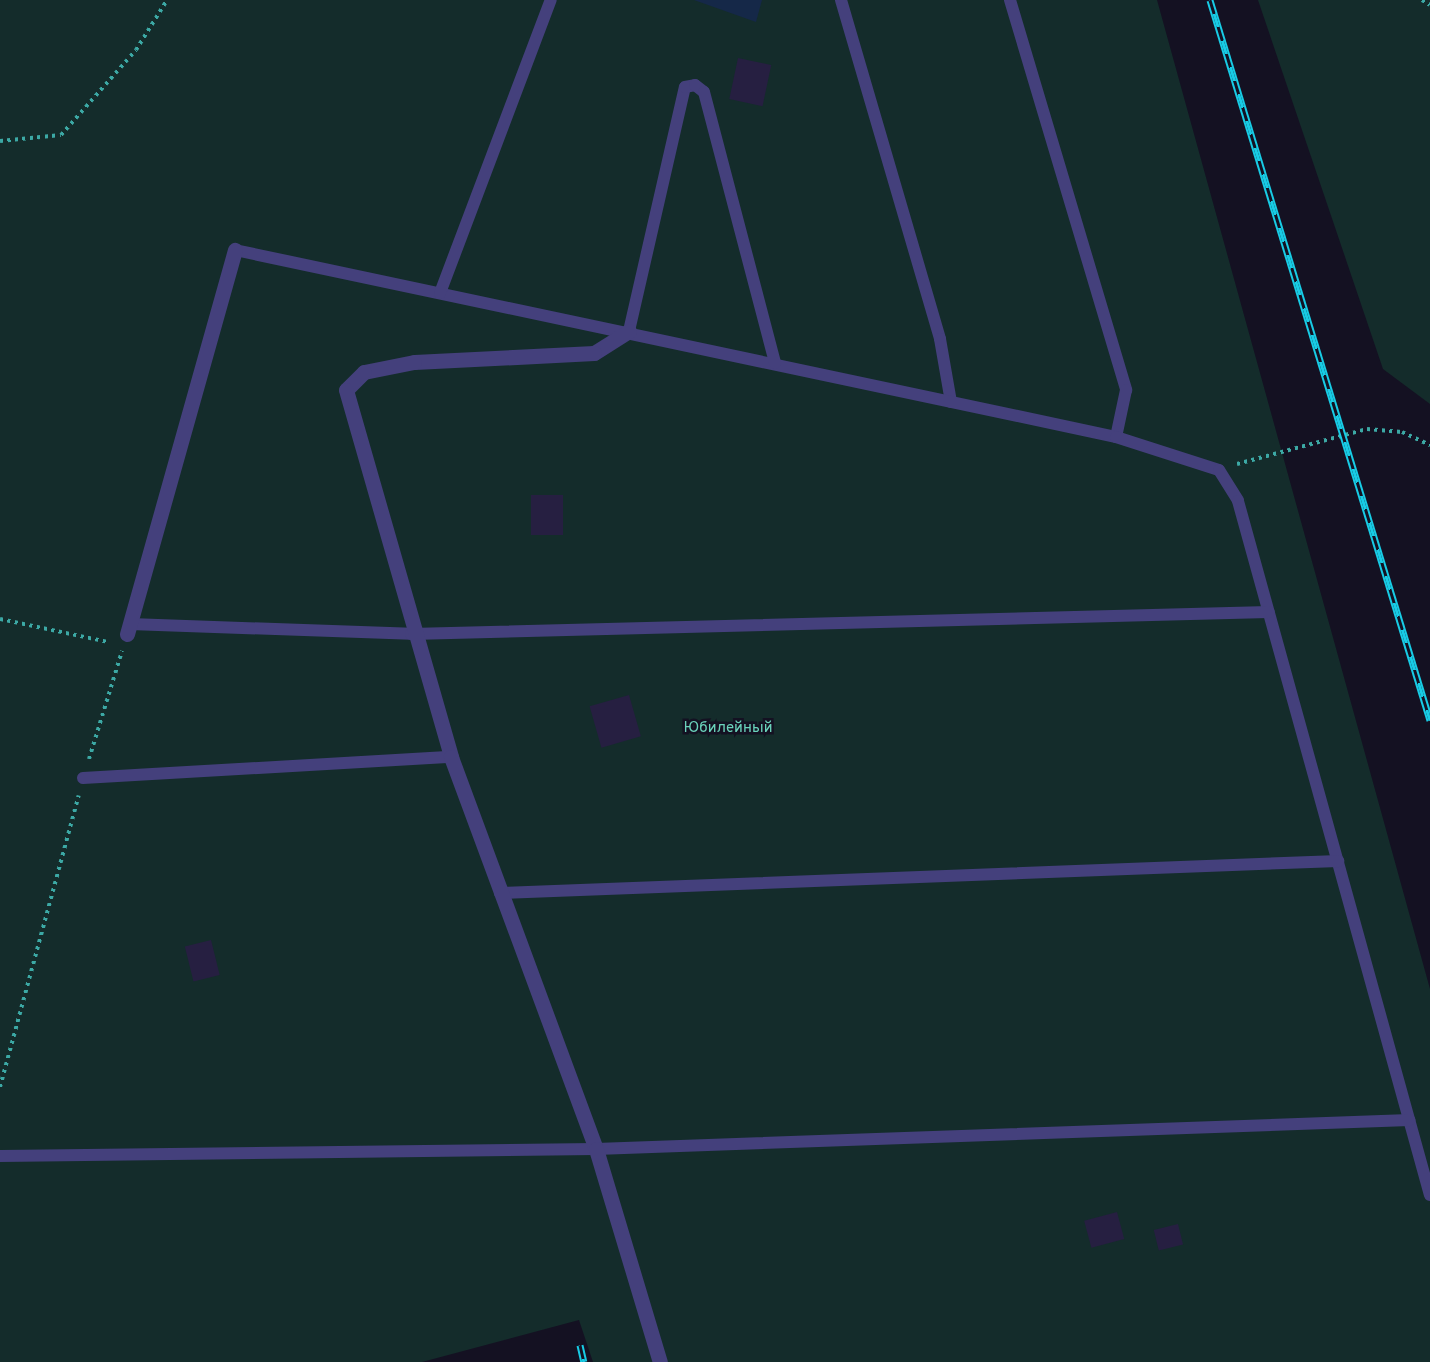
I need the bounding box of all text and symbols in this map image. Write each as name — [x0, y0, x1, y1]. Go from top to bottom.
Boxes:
park label: Юбилейный — [683, 720, 773, 738]

